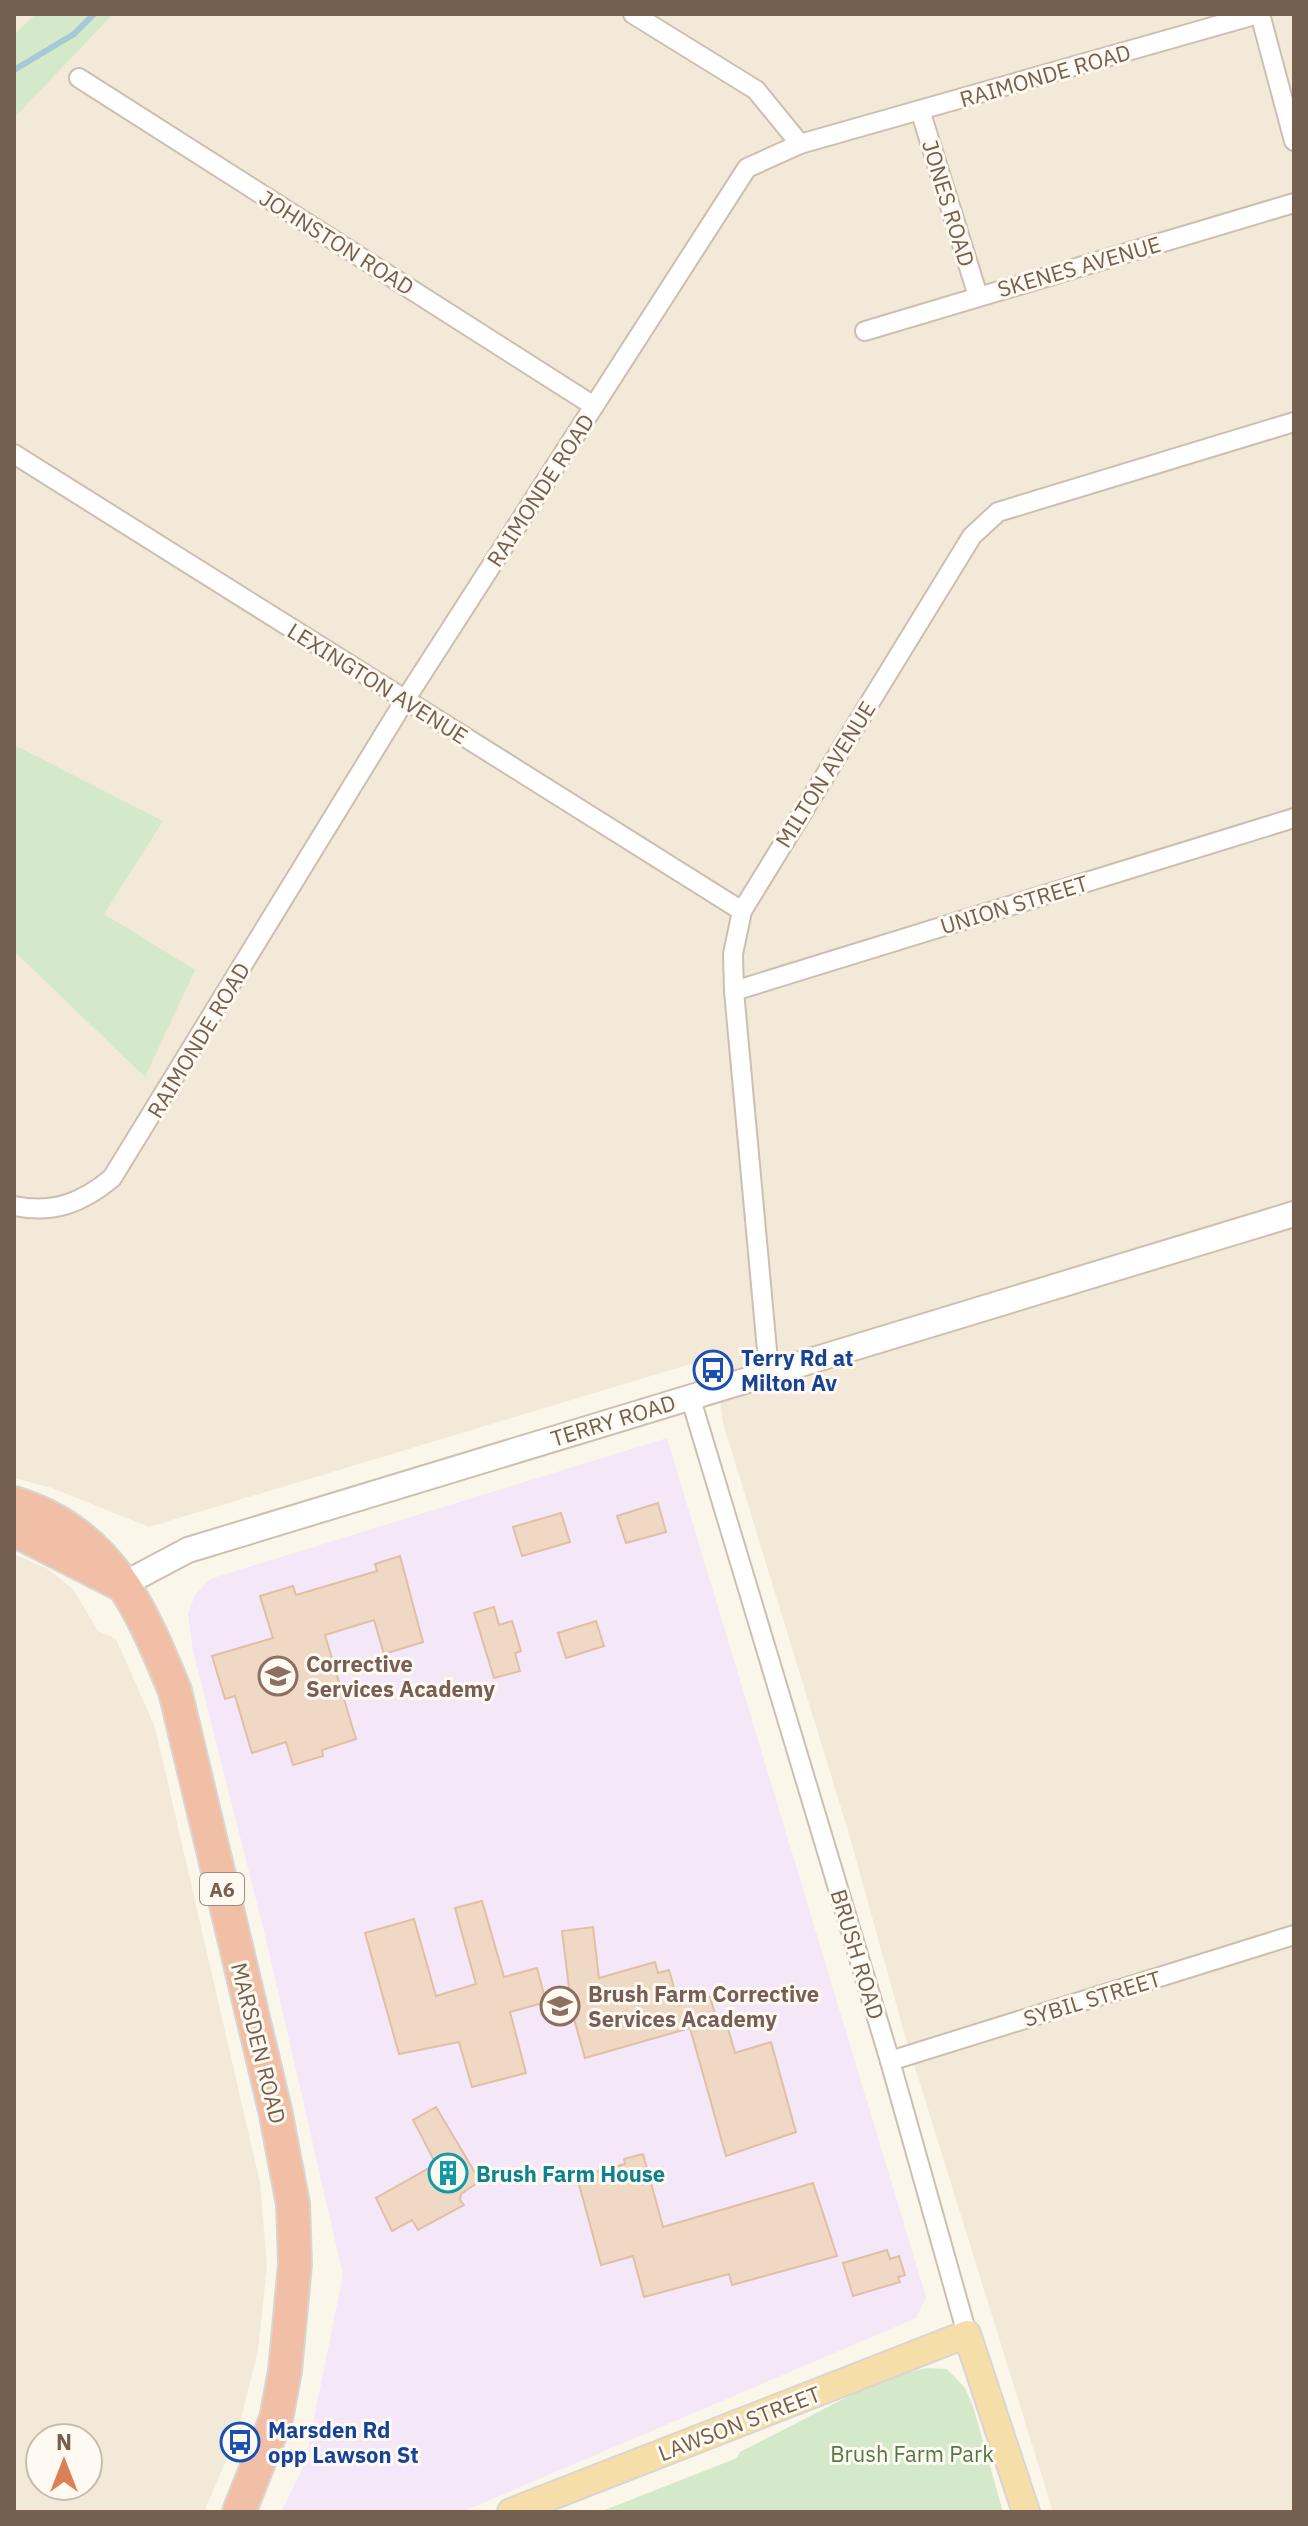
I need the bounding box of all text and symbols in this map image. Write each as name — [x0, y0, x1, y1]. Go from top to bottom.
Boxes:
street label: RAIMONDE ROAD — [956, 37, 1134, 113]
street label: JONES ROAD — [916, 136, 982, 270]
street label: JOHNSTON ROAD — [254, 183, 420, 301]
street label: SKENES AVENUE — [994, 229, 1164, 303]
street label: RAIMONDE ROAD — [480, 408, 600, 572]
street label: LEXINGTON AVENUE — [282, 616, 474, 750]
street label: MILTON AVENUE — [768, 695, 882, 853]
street label: UNION STREET — [937, 868, 1092, 940]
street label: RAIMONDE ROAD — [140, 957, 256, 1123]
place label: Terry Rd at Milton Av — [741, 1343, 854, 1397]
bus stop icon: Terry Rd at Milton Av — [692, 1349, 734, 1391]
street label: TERRY ROAD — [547, 1387, 679, 1453]
place label: Corrective Services Academy — [306, 1649, 495, 1703]
school or university icon: Corrective Services Academy — [257, 1655, 299, 1697]
road number: A6 — [200, 1873, 244, 1905]
street label: BRUSH ROAD — [824, 1885, 892, 2023]
street label: MARSDEN ROAD — [225, 1959, 293, 2127]
street label: SYBIL STREET — [1020, 1963, 1165, 2033]
place label: Brush Farm Corrective Services Academy — [588, 1979, 819, 2033]
school or university icon: Brush Farm Corrective Services Academy — [539, 1985, 581, 2027]
building icon: Brush Farm House — [427, 2152, 469, 2194]
place label: Brush Farm House — [476, 2159, 665, 2188]
street label: LAWSON STREET — [654, 2379, 825, 2467]
place label: Marsden Rd opp Lawson St — [268, 2415, 419, 2469]
bus stop icon: Marsden Rd opp Lawson St — [219, 2421, 261, 2463]
north arrow — [24, 2422, 104, 2502]
text: N — [56, 2427, 72, 2456]
park label: Brush Farm Park — [830, 2439, 994, 2468]

